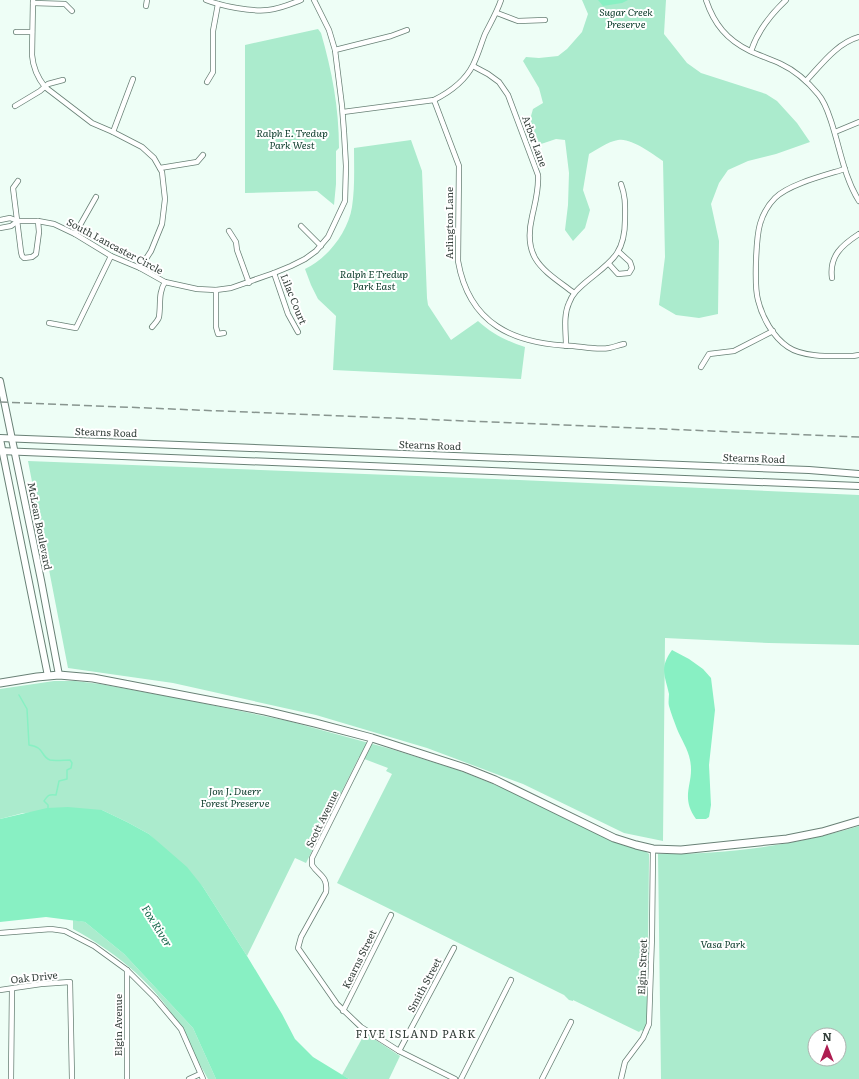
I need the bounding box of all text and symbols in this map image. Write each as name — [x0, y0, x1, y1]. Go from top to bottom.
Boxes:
park label: Sugar Creek Preserve — [599, 4, 653, 31]
street label: Arbor Lane — [519, 113, 552, 169]
park label: Ralph E. Tredup Park West — [256, 125, 328, 152]
street label: Arlington Lane — [441, 187, 456, 259]
street label: South Lancaster Circle — [64, 214, 166, 277]
park label: Ralph E Tredup Park East — [340, 266, 408, 293]
street label: Lilac Court — [278, 271, 311, 326]
street label: Stearns Road — [75, 423, 137, 440]
street label: Stearns Road — [399, 436, 461, 453]
street label: Stearns Road — [723, 449, 785, 466]
street label: McLean Boulevard — [25, 481, 56, 571]
park label: Jon J. Duerr Forest Preserve — [201, 783, 270, 810]
street label: Scott Avenue — [301, 788, 342, 850]
water label: Fox River — [139, 901, 177, 950]
street label: Kearns Street — [338, 927, 379, 991]
park label: Vasa Park — [701, 936, 746, 951]
street label: Elgin Street — [633, 939, 650, 995]
street label: Smith Street — [403, 955, 444, 1015]
street label: Oak Drive — [10, 967, 58, 986]
street label: Elgin Avenue — [110, 994, 125, 1056]
district label: FIVE ISLAND PARK — [356, 1025, 476, 1041]
north arrow — [807, 1027, 847, 1067]
text: N — [822, 1028, 832, 1044]

